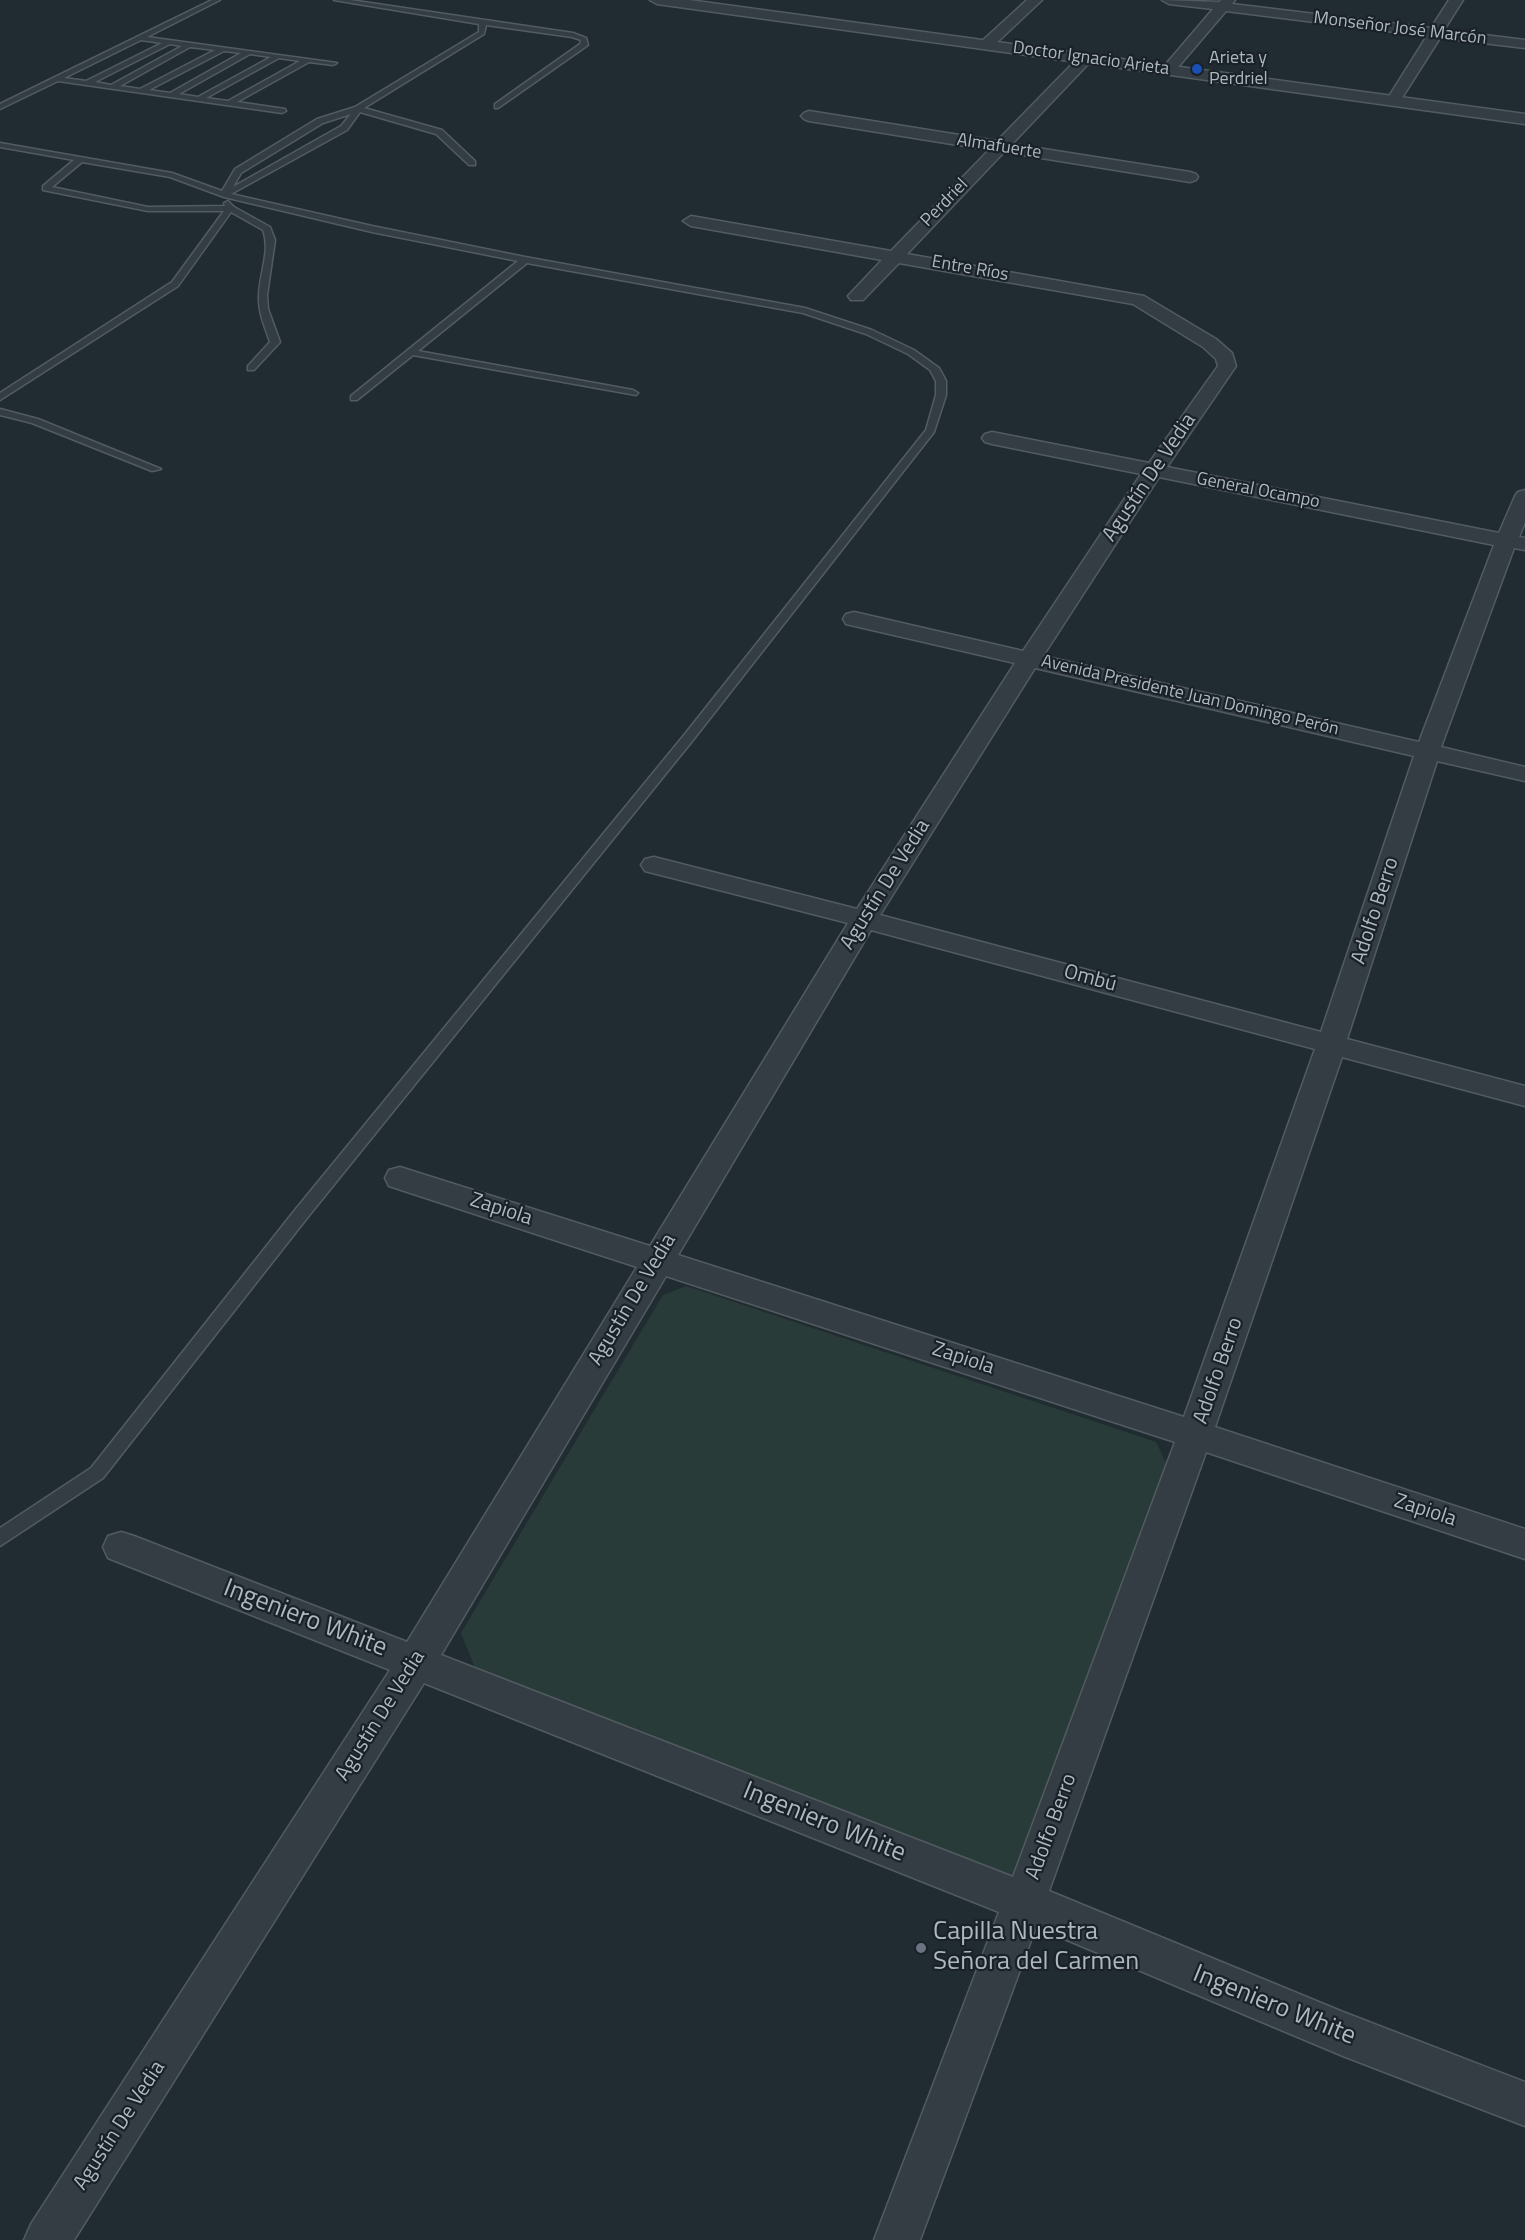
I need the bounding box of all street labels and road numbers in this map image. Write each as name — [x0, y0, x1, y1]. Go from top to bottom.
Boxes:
street label: Monseñor José Marcón — [1312, 8, 1488, 50]
street label: Doctor Ignacio Arieta — [1011, 37, 1171, 81]
street label: Almafuerte — [955, 130, 1043, 164]
street label: Perdriel — [917, 174, 973, 232]
street label: Entre Ríos — [930, 252, 1010, 286]
street label: Agustín De Vedia — [1098, 409, 1202, 547]
street label: General Ocampo — [1195, 468, 1321, 514]
street label: Avenida Presidente Juan Domingo Perón — [1039, 651, 1341, 741]
street label: Agustín De Vedia — [836, 815, 936, 955]
street label: Adolfo Berro — [1347, 854, 1405, 968]
street label: Ombú — [1061, 960, 1119, 998]
street label: Zapiola — [467, 1188, 535, 1232]
street label: Agustín De Vedia — [584, 1230, 682, 1370]
street label: Adolfo Berro — [1189, 1314, 1249, 1428]
street label: Zapiola — [929, 1337, 997, 1381]
street label: Zapiola — [1391, 1489, 1459, 1533]
street label: Ingeniero White — [219, 1573, 391, 1665]
street label: Agustín De Vedia — [331, 1646, 431, 1786]
street label: Adolfo Berro — [1021, 1771, 1083, 1883]
street label: Ingeniero White — [738, 1776, 910, 1870]
street label: Ingeniero White — [1188, 1959, 1360, 2053]
street label: Agustín De Vedia — [69, 2057, 171, 2195]

